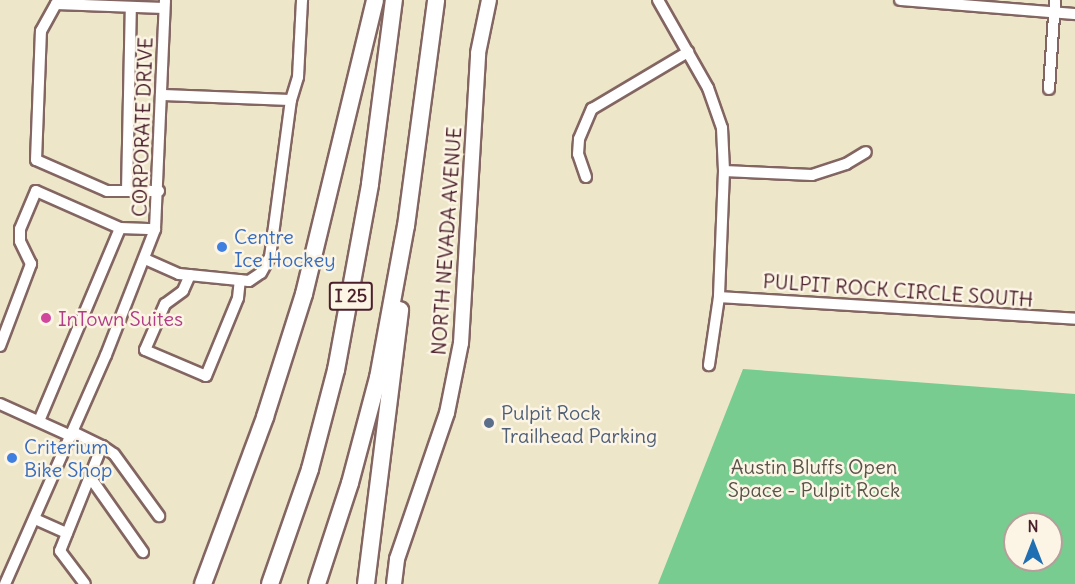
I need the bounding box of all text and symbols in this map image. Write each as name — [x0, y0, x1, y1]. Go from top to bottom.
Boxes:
street label: CORPORATE DRIVE — [127, 37, 157, 217]
street label: NORTH NEVADA AVENUE — [426, 126, 466, 356]
place label: Centre Ice Hockey — [234, 224, 336, 271]
marker: Centre Ice Hockey — [215, 240, 229, 254]
street label: PULPIT ROCK CIRCLE SOUTH — [762, 269, 1034, 311]
road number: I 25 — [328, 281, 374, 311]
place label: InTown Suites — [58, 306, 183, 330]
marker: InTown Suites — [39, 311, 53, 325]
place label: Pulpit Rock Trailhead Parking — [501, 400, 657, 447]
marker: Pulpit Rock Trailhead Parking — [482, 416, 496, 430]
place label: Criterium Bike Shop — [24, 434, 112, 481]
marker: Criterium Bike Shop — [5, 451, 19, 465]
park label: Austin Bluffs Open Space - Pulpit Rock — [728, 455, 900, 502]
north arrow — [1003, 512, 1063, 572]
text: N — [1027, 516, 1039, 536]

